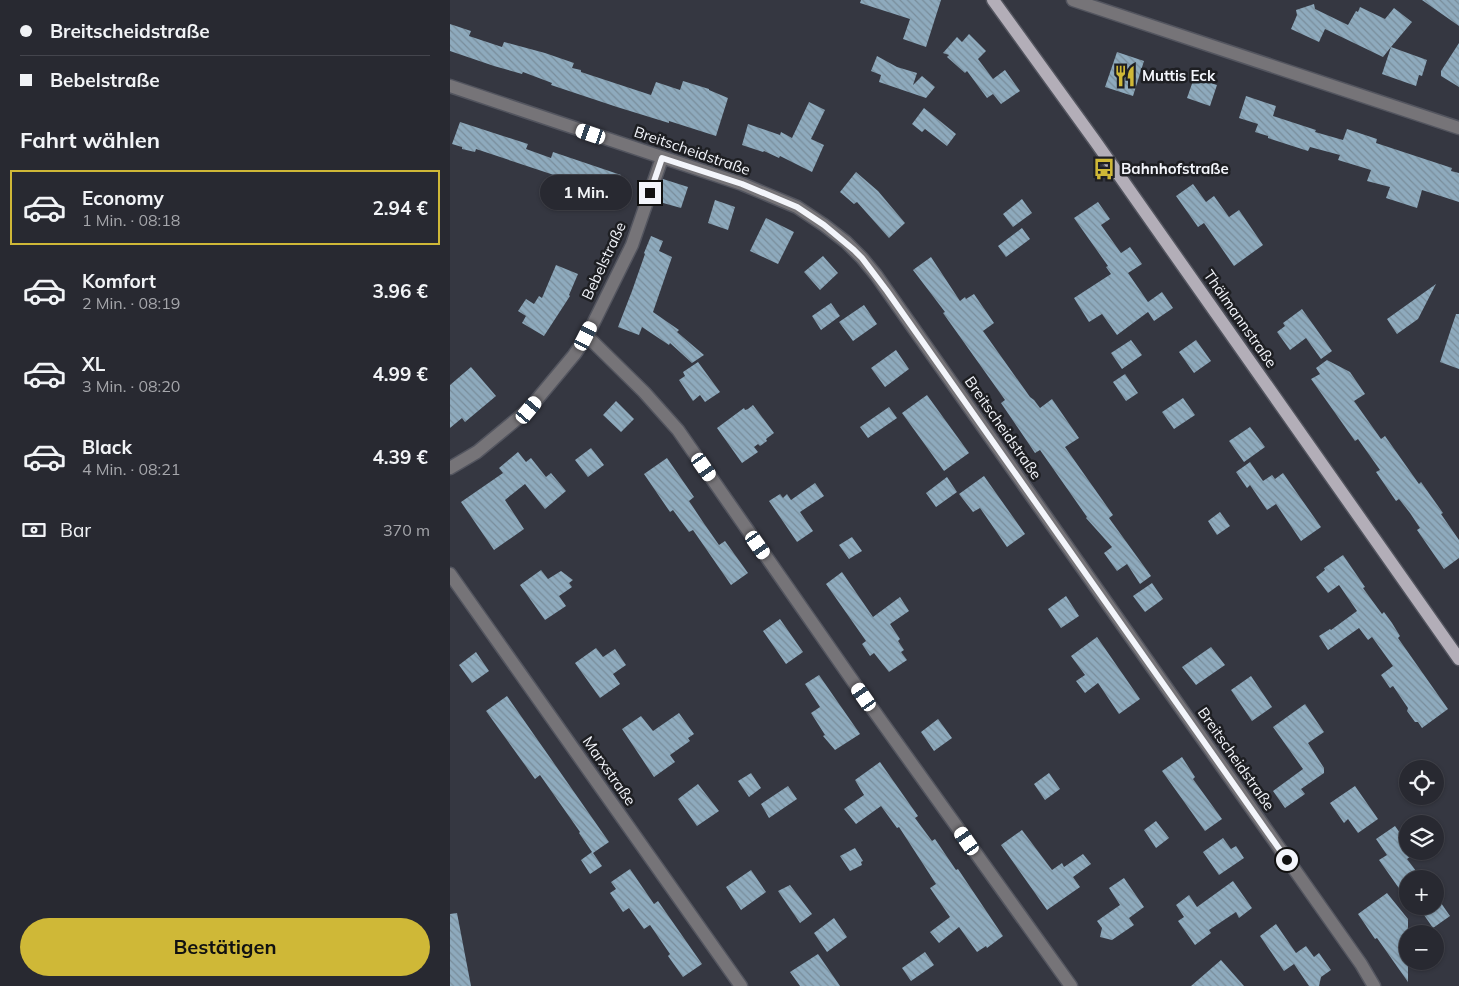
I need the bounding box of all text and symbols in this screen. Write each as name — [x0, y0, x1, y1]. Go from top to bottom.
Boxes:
text: Breitscheidstraße — [50, 19, 210, 43]
restaurant icon: Muttis Eck — [1112, 63, 1138, 89]
place label: Muttis Eck — [1142, 66, 1216, 85]
text: Bebelstraße — [50, 68, 160, 92]
car — [574, 122, 607, 146]
street label: Breitscheidstraße — [632, 122, 753, 179]
text: Fahrt wählen — [20, 126, 160, 154]
bus stop icon: Bahnhofstraße — [1091, 156, 1117, 182]
place label: Bahnhofstraße — [1121, 159, 1229, 178]
callout: 1 Min. — [540, 176, 632, 210]
text: 1 Min. — [563, 182, 609, 202]
route end — [639, 182, 661, 204]
icon: car — [22, 185, 67, 230]
text: Economy — [82, 186, 164, 210]
text: 2.94 € — [372, 196, 428, 220]
text: 1 Min. · 08:18 — [82, 210, 180, 230]
street label: Bebelstraße — [577, 219, 630, 303]
street label: Thälmannstraße — [1200, 266, 1281, 371]
icon: car — [22, 268, 67, 313]
text: Komfort — [82, 269, 156, 293]
text: 3.96 € — [372, 279, 428, 303]
text: 2 Min. · 08:19 — [82, 293, 180, 313]
car — [572, 319, 599, 353]
icon: car — [22, 351, 67, 396]
text: XL — [82, 352, 105, 376]
text: 4.99 € — [372, 362, 428, 386]
street label: Breitscheidstraße — [961, 372, 1046, 483]
text: 3 Min. · 08:20 — [82, 376, 180, 396]
car — [513, 394, 544, 426]
icon: car — [22, 434, 67, 479]
text: Black — [82, 435, 132, 459]
text: 4.39 € — [372, 445, 428, 469]
car — [689, 450, 718, 484]
text: 4 Min. · 08:21 — [82, 459, 180, 479]
icon: cash — [20, 516, 48, 544]
text: Bar — [60, 518, 91, 542]
text: 370 m — [383, 520, 430, 540]
car — [743, 528, 772, 562]
car — [849, 680, 878, 714]
street label: Breitscheidstraße — [1194, 703, 1279, 814]
street label: Marxstraße — [579, 732, 640, 809]
map controls — [1399, 760, 1444, 970]
button: locate — [1399, 760, 1444, 805]
button: layers — [1399, 815, 1444, 860]
car — [952, 824, 981, 858]
route start — [1276, 849, 1298, 871]
button: + — [1399, 870, 1444, 915]
button: Bestätigen — [20, 918, 430, 976]
button: − — [1399, 925, 1444, 970]

